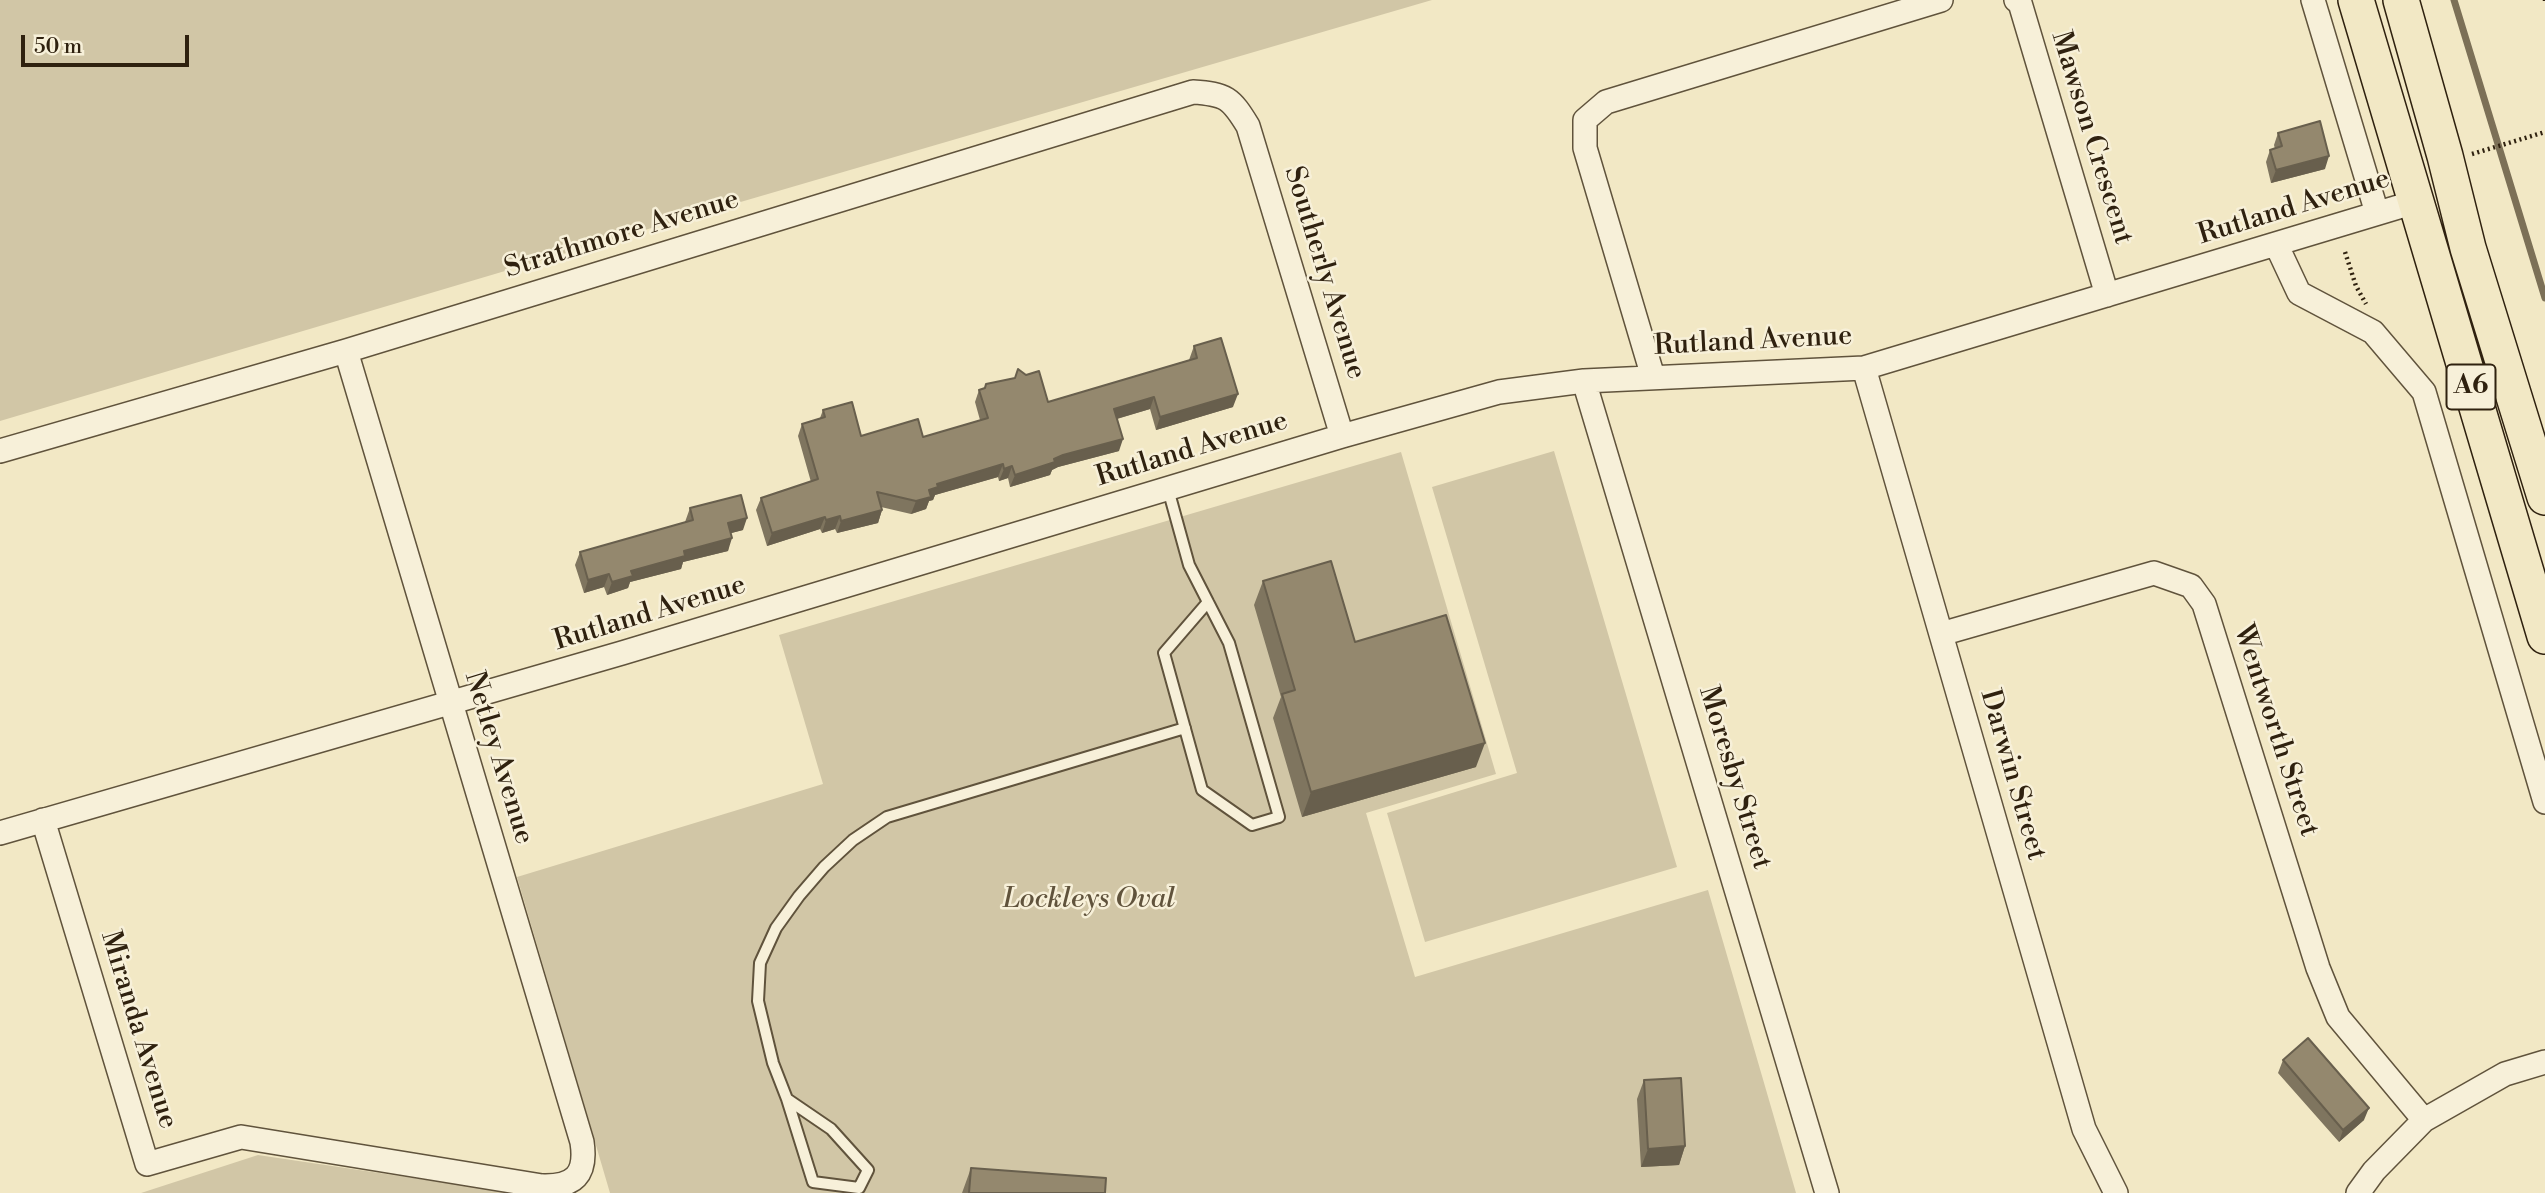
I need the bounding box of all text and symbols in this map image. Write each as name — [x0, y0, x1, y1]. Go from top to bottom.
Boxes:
scale bar — [24, 21, 192, 65]
street label: Mawson Crescent — [2043, 27, 2139, 249]
text: 50 m — [34, 34, 82, 60]
street label: Southerly Avenue — [1276, 163, 1372, 383]
street label: Rutland Avenue — [2194, 163, 2394, 253]
street label: Strathmore Avenue — [501, 183, 743, 287]
street label: Rutland Avenue — [1653, 320, 1853, 364]
road number: A6 — [2446, 364, 2496, 410]
street label: Rutland Avenue — [1092, 405, 1292, 495]
street label: Rutland Avenue — [550, 569, 750, 659]
street label: Wentworth Street — [2225, 621, 2325, 841]
street label: Netley Avenue — [456, 668, 540, 848]
street label: Moresby Street — [1690, 682, 1778, 874]
street label: Darwin Street — [1972, 686, 2052, 864]
park label: Lockleys Oval — [1003, 883, 1175, 917]
street label: Miranda Avenue — [92, 927, 184, 1133]

